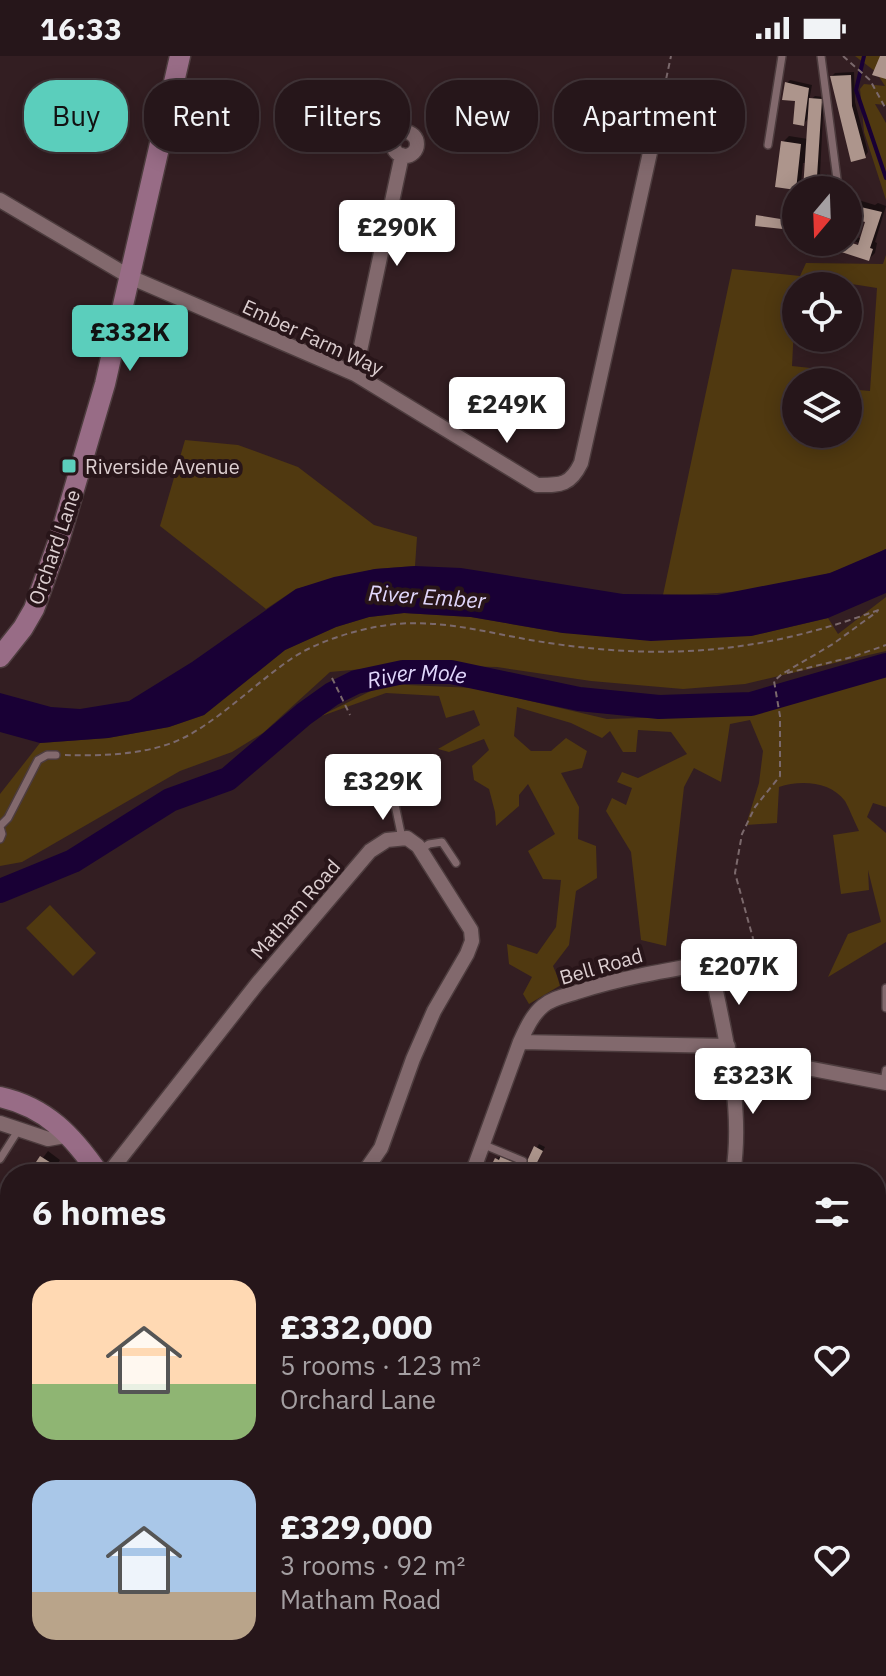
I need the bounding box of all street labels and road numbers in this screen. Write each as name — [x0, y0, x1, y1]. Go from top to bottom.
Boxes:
street label: Ember Farm Way — [238, 293, 388, 381]
street label: Orchard Lane — [22, 486, 86, 608]
street label: Matham Road — [244, 853, 346, 965]
street label: Bell Road — [556, 941, 646, 991]

